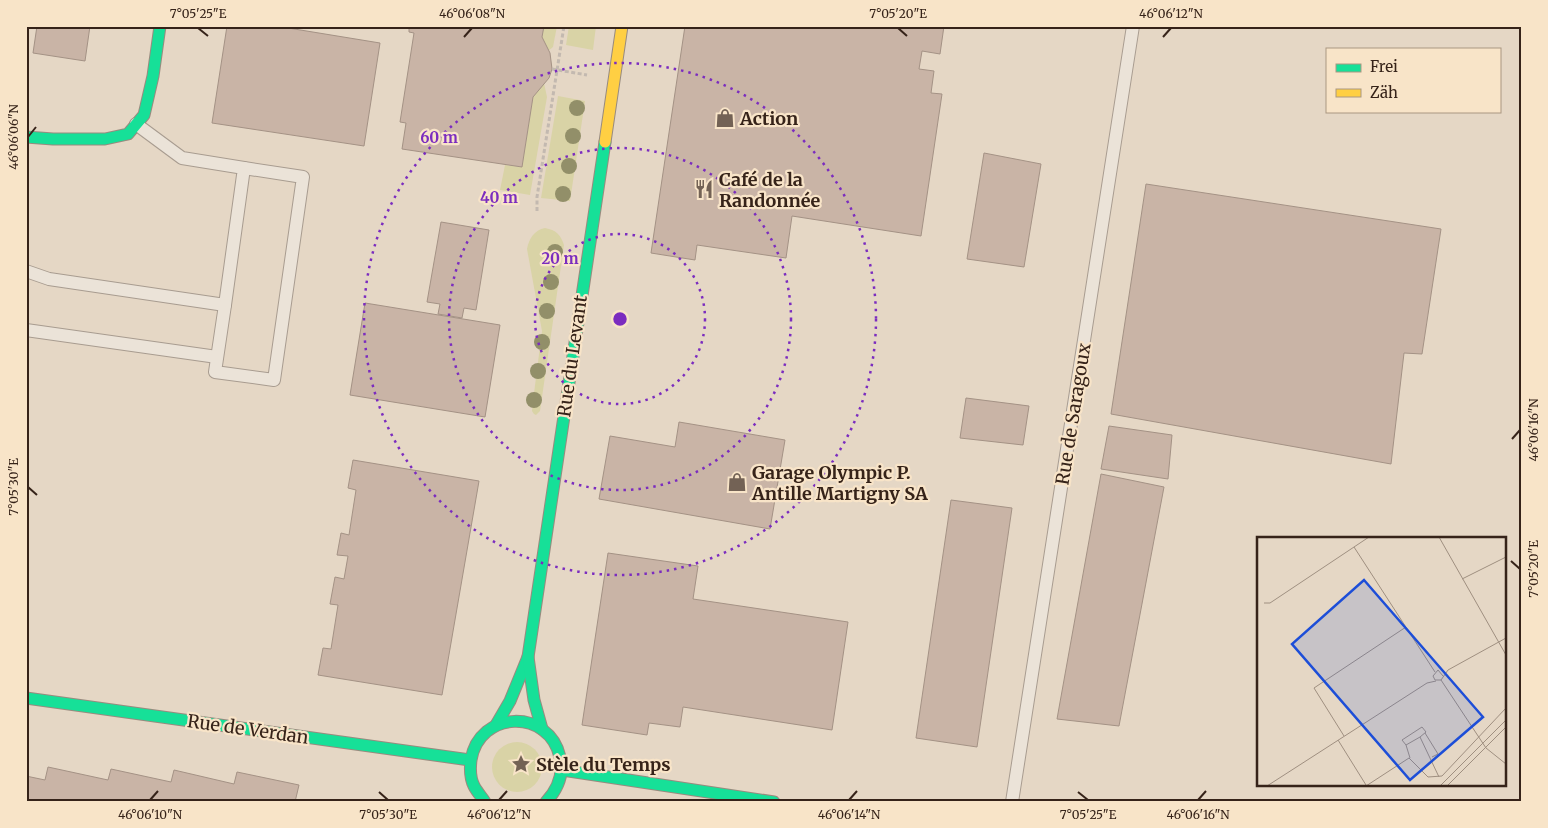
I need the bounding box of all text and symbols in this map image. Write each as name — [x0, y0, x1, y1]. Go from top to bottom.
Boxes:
text: 7°05'25"E — [170, 6, 227, 21]
text: 46°06'08"N — [439, 6, 506, 21]
text: 7°05'20"E — [869, 6, 927, 21]
text: 46°06'12"N — [1139, 6, 1204, 21]
legend — [1326, 48, 1500, 112]
text: Frei — [1370, 57, 1398, 76]
text: Zäh — [1370, 83, 1398, 102]
text: 46°06'06"N — [6, 103, 21, 170]
shop icon: Action — [714, 107, 736, 129]
place label: Action — [739, 107, 798, 130]
text: 60 m — [420, 128, 458, 147]
place label: Café de la Randonnée — [719, 168, 821, 212]
restaurant icon: Café de la Randonnée — [693, 178, 715, 200]
text: 40 m — [480, 188, 518, 207]
text: 20 m — [541, 249, 579, 268]
street label: Rue du Levant — [552, 294, 592, 418]
centre of rings — [611, 310, 629, 328]
street label: Rue de Saragoux — [1050, 341, 1096, 487]
text: 46°06'16"N — [1526, 398, 1541, 462]
text: 7°05'30"E — [6, 458, 21, 516]
place label: Garage Olympic P. Antille Martigny SA — [751, 461, 928, 505]
shop icon: Garage Olympic P. Antille Martigny SA — [726, 471, 748, 493]
inset map — [1257, 537, 1506, 786]
text: 7°05'20"E — [1526, 540, 1541, 598]
street label: Rue de Verdan — [186, 709, 310, 749]
place icon: Stèle du Temps — [510, 753, 532, 775]
place label: Stèle du Temps — [536, 753, 670, 776]
text: 46°06'10"N — [118, 807, 183, 822]
text: 7°05'30"E — [359, 807, 417, 822]
text: 46°06'12"N — [467, 807, 532, 822]
text: 46°06'14"N — [818, 807, 881, 822]
text: 7°05'25"E — [1060, 807, 1117, 822]
text: 46°06'16"N — [1166, 807, 1230, 822]

